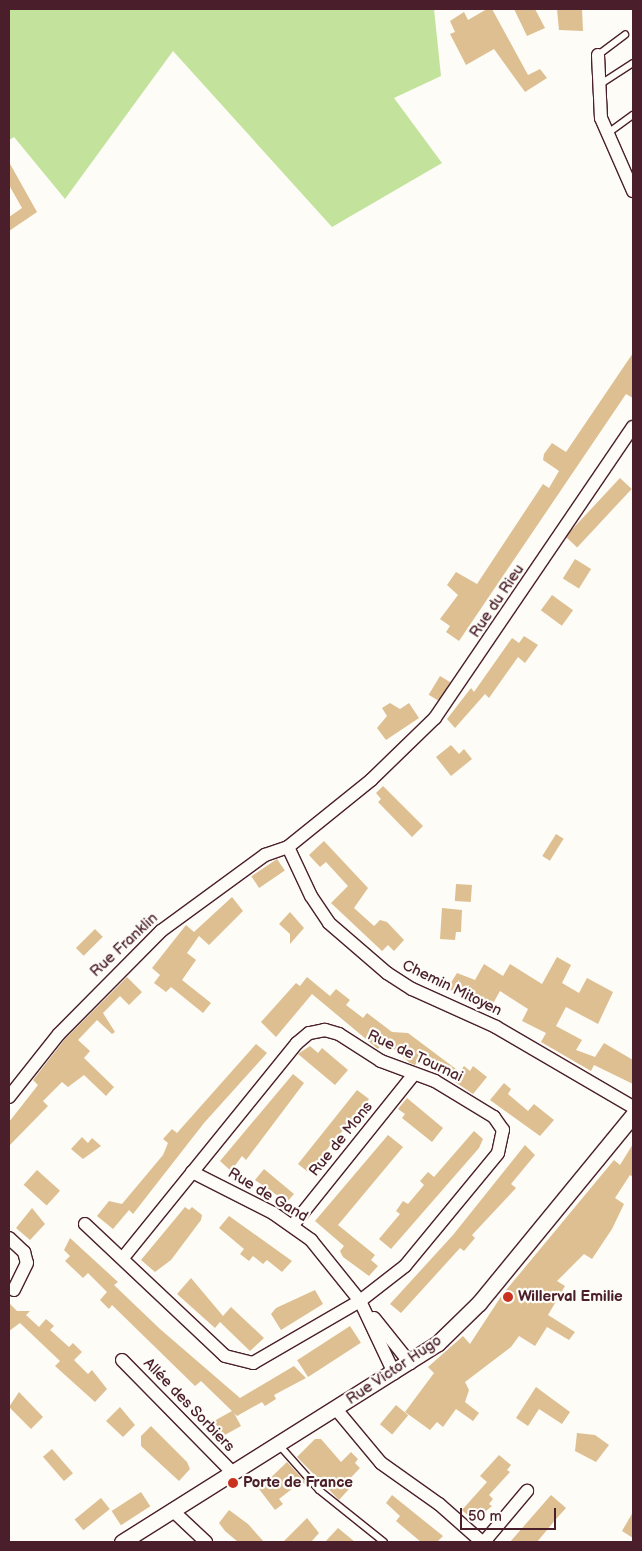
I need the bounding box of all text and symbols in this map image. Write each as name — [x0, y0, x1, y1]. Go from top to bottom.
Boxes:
street label: Rue du Rieu — [466, 561, 528, 641]
street label: Rue Franklin — [87, 909, 161, 981]
street label: Chemin Mitoyen — [399, 956, 505, 1020]
street label: Rue de Tournai — [364, 1026, 466, 1086]
street label: Rue de Mons — [305, 1098, 377, 1180]
street label: Rue de Gand — [225, 1164, 311, 1226]
place label: Willerval Emilie — [518, 1288, 623, 1306]
marker: Willerval Emilie — [502, 1291, 514, 1303]
street label: Rue Victor Hugo — [343, 1331, 445, 1409]
street label: Allée des Sorbiers — [140, 1354, 238, 1456]
place label: Porte de France — [243, 1474, 353, 1492]
marker: Porte de France — [227, 1477, 239, 1489]
scale bar — [462, 1498, 558, 1530]
text: 50 m — [468, 1507, 502, 1526]

